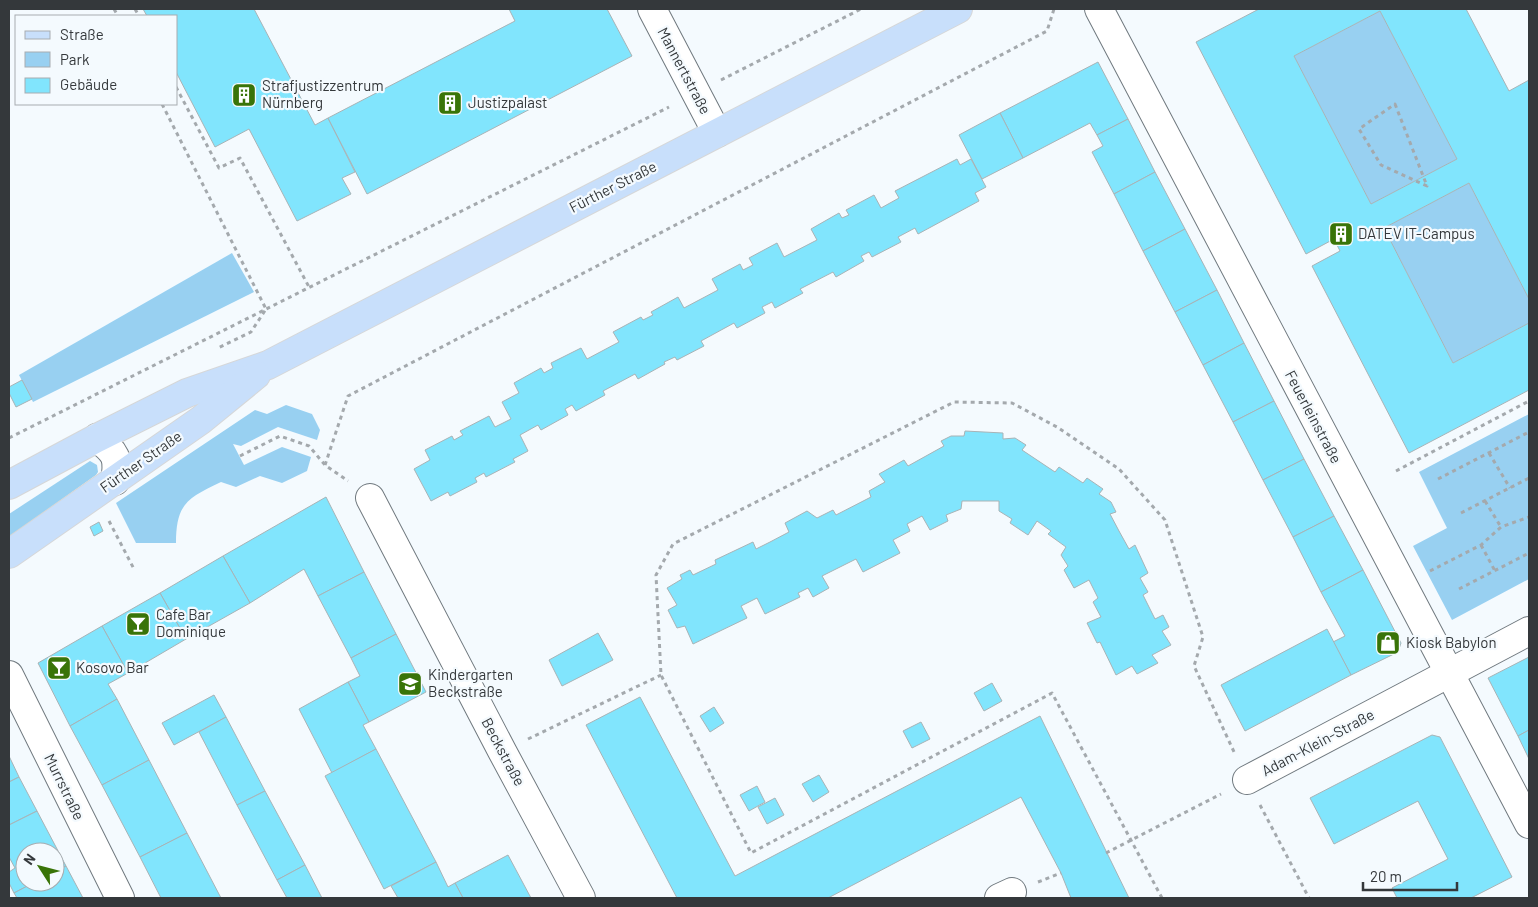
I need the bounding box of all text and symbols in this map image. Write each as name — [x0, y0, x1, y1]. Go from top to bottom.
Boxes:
legend — [15, 15, 178, 105]
street label: Mannertstraße — [654, 24, 715, 117]
text: Straße — [60, 25, 104, 43]
text: Park — [60, 50, 90, 68]
text: Gebäude — [60, 75, 117, 93]
place label: Strafjustizzentrum Nürnberg — [262, 76, 384, 111]
building icon: Strafjustizzentrum Nürnberg — [231, 82, 257, 108]
building icon: Justizpalast — [437, 90, 463, 116]
place label: Justizpalast — [468, 93, 548, 111]
street label: Fürther Straße — [566, 156, 659, 216]
building icon: DATEV IT-Campus — [1328, 221, 1354, 247]
place label: DATEV IT-Campus — [1358, 224, 1475, 242]
street label: Feuerleinstraße — [1282, 367, 1346, 466]
street label: Fürther Straße — [96, 426, 185, 496]
place label: Cafe Bar Dominique — [156, 605, 226, 640]
bar icon: Cafe Bar Dominique — [125, 611, 151, 637]
shop icon: Kiosk Babylon — [1375, 630, 1401, 656]
place label: Kiosk Babylon — [1406, 633, 1497, 651]
bar icon: Kosovo Bar — [46, 655, 72, 681]
place label: Kosovo Bar — [76, 658, 149, 676]
place label: Kindergarten Beckstraße — [428, 665, 513, 700]
school or university icon: Kindergarten Beckstraße — [397, 671, 423, 697]
street label: Adam-Klein-Straße — [1258, 705, 1377, 779]
street label: Beckstraße — [478, 714, 529, 789]
street label: Murrstraße — [41, 750, 89, 823]
north arrow — [15, 842, 65, 892]
text: N — [19, 850, 39, 868]
scale bar — [1363, 860, 1457, 892]
text: 20 m — [1370, 867, 1402, 885]

